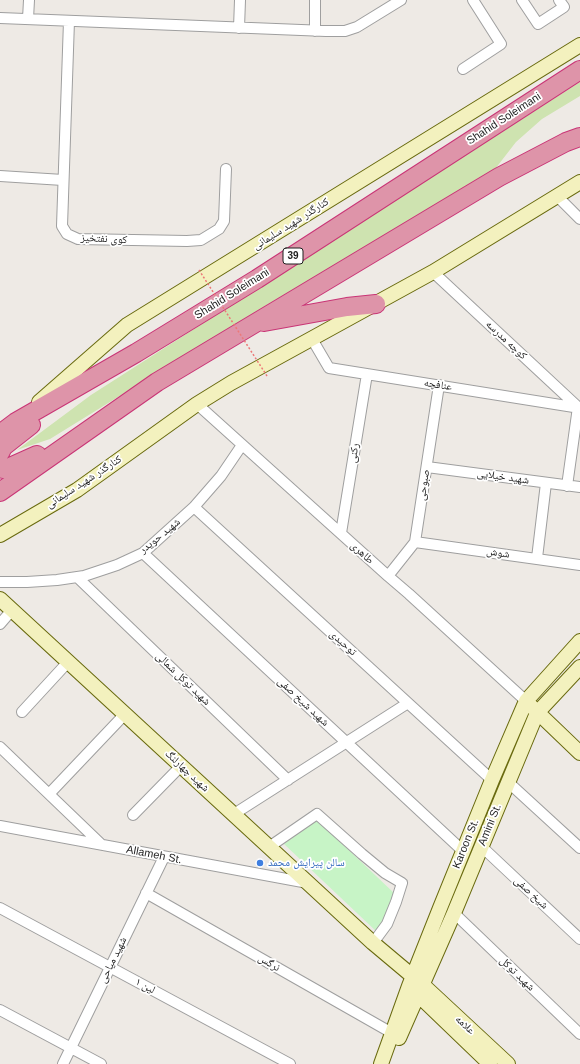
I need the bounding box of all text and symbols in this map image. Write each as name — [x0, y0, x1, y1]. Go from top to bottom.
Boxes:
street label: Shahid Soleimani — [465, 90, 543, 148]
street label: کنارگذر شهید سلیمانی — [250, 195, 332, 253]
street label: کوی نفتخیز — [80, 231, 128, 247]
road number: 39 — [283, 248, 303, 264]
street label: Shahid Soleimani — [192, 266, 272, 322]
street label: کوچه مدرسه — [483, 318, 529, 362]
street label: عنافچه — [423, 376, 453, 394]
street label: رکنی — [346, 442, 362, 464]
street label: کنارگذر شهید سلیمانی — [44, 453, 124, 511]
street label: شهید خیلایی — [476, 467, 530, 487]
street label: صبوحی — [415, 468, 433, 502]
street label: شهید حویدر — [137, 515, 183, 557]
street label: طاهری — [348, 539, 376, 567]
street label: شوش — [485, 545, 511, 561]
street label: توحیدی — [327, 627, 359, 659]
street label: شهید توکل شمالی — [153, 650, 213, 708]
street label: شهید شیخ صفی — [274, 675, 332, 729]
street label: شهید چهارلنگ — [162, 747, 212, 795]
street label: Amini St. — [476, 802, 504, 848]
street label: Karoon St. — [450, 817, 482, 871]
street label: Allameh St. — [125, 843, 183, 867]
place label: سالن پیرایش محمد — [268, 856, 345, 870]
marker: سالن پیرایش محمد — [255, 858, 265, 868]
street label: شیخ صفی — [511, 874, 551, 912]
street label: شهید میاحی — [96, 935, 130, 985]
street label: نرگس — [256, 951, 282, 975]
street label: شهید توکل — [497, 954, 537, 994]
street label: لین ۱ — [133, 975, 157, 997]
street label: علامه — [452, 1013, 478, 1037]

